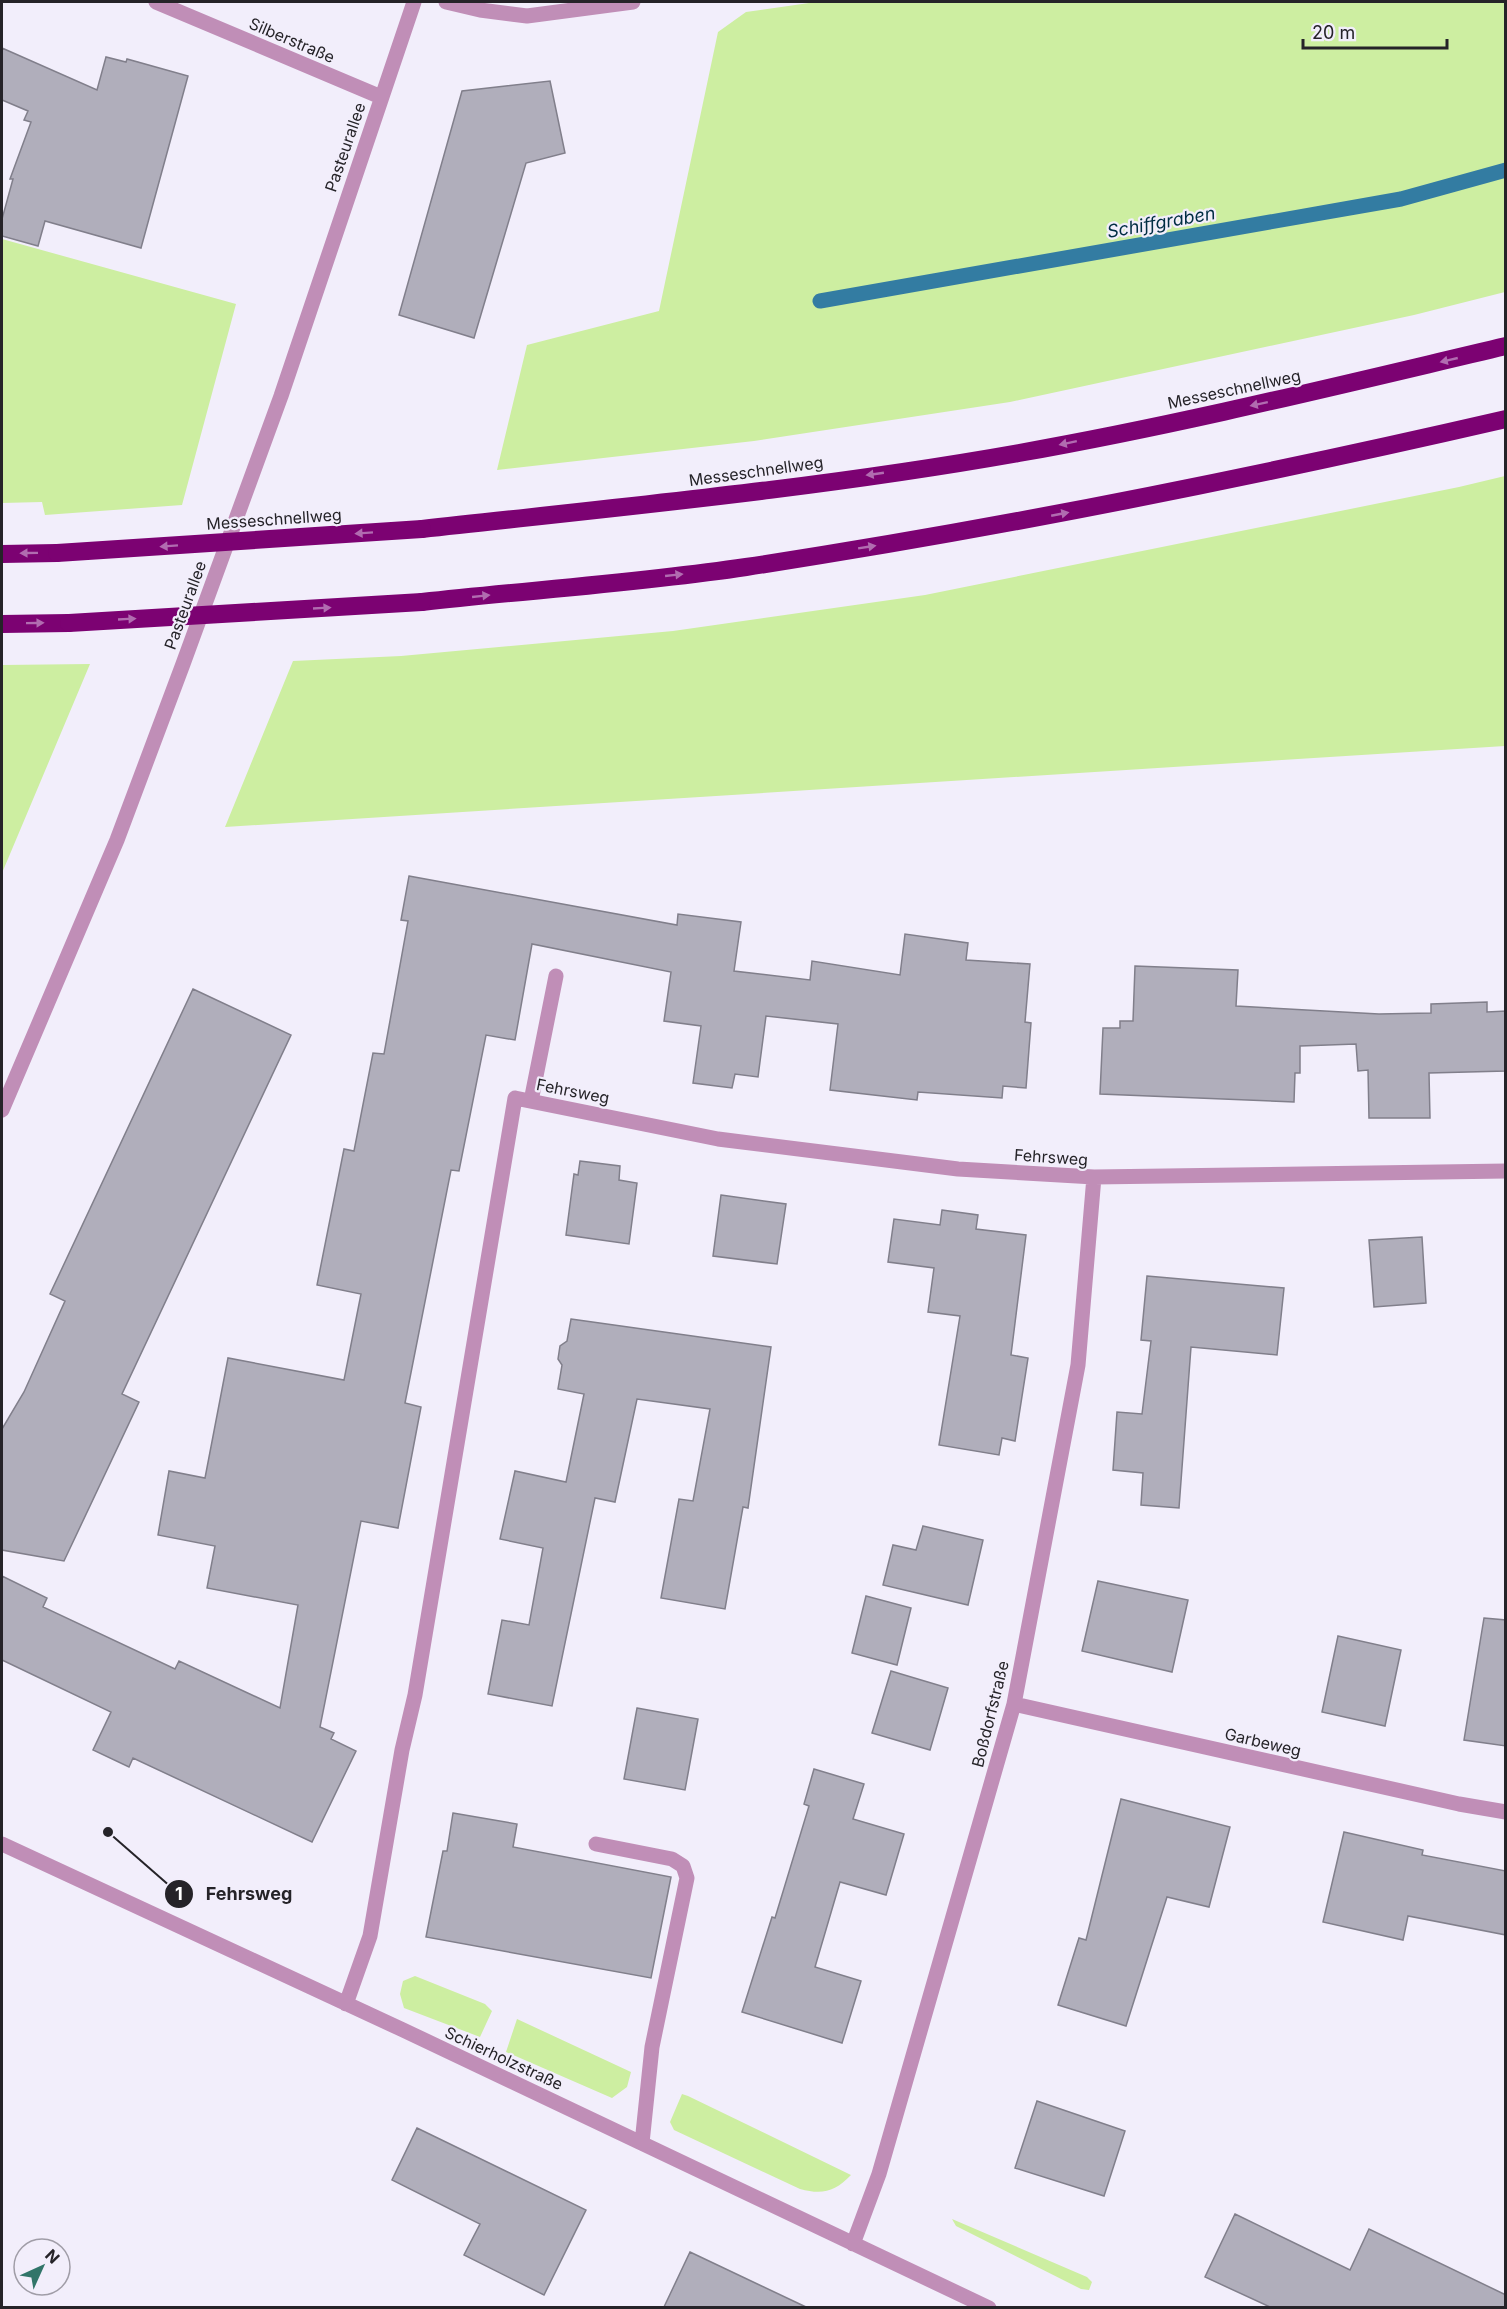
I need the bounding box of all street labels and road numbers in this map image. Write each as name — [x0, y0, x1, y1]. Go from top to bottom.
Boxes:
street label: Silberstraße — [246, 13, 338, 67]
street label: Pasteurallee — [320, 100, 370, 194]
street label: Messeschnellweg — [1166, 365, 1302, 413]
street label: Messeschnellweg — [688, 452, 824, 490]
street label: Messeschnellweg — [206, 504, 342, 534]
street label: Pasteurallee — [160, 558, 210, 652]
street label: Fehrsweg — [535, 1074, 611, 1108]
street label: Fehrsweg — [1013, 1144, 1089, 1170]
street label: Boßdorfstraße — [967, 1659, 1013, 1769]
street label: Garbeweg — [1223, 1723, 1303, 1761]
street label: Schierholzstraße — [442, 2022, 566, 2094]

